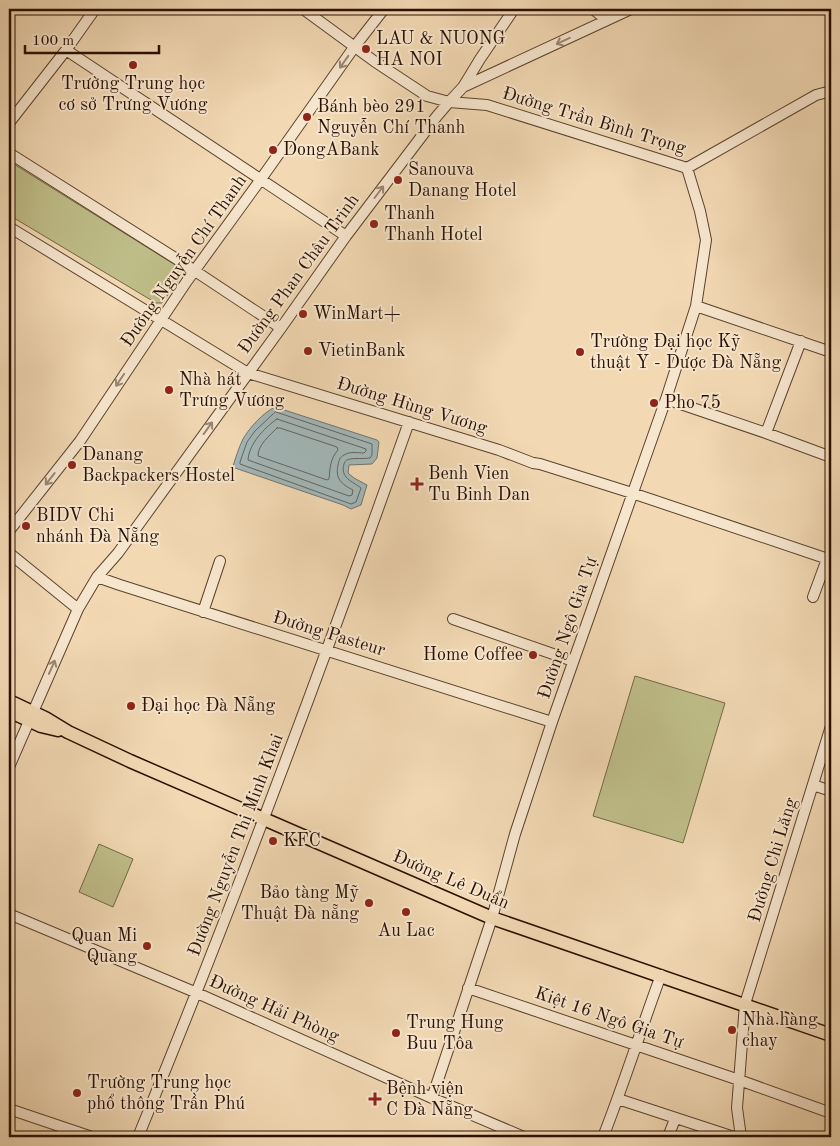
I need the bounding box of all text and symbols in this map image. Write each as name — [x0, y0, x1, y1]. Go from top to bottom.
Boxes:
scale bar — [25, 22, 159, 54]
place label: LAU & NUONG HA NOI — [376, 30, 506, 69]
text: 100 m — [32, 34, 74, 49]
one-way arrow — [556, 36, 571, 46]
marker: LAU & NUONG HA NOI — [360, 43, 372, 55]
one-way arrow — [339, 54, 349, 68]
marker: Trường Trung học cơ sở Trưng Vương — [127, 59, 139, 71]
place label: Trường Trung học cơ sở Trưng Vương — [58, 75, 208, 114]
street label: Đường Trần Bình Trọng — [500, 82, 689, 158]
place label: Bánh bèo 291 Nguyễn Chí Thanh — [317, 98, 465, 137]
marker: Bánh bèo 291 Nguyễn Chí Thanh — [301, 111, 313, 123]
place label: DongABank — [283, 141, 380, 159]
marker: DongABank — [267, 144, 279, 156]
place label: Sanouva Danang Hotel — [408, 161, 517, 200]
street label: Đường Nguyễn Chí Thanh — [116, 171, 250, 350]
marker: Sanouva Danang Hotel — [392, 174, 404, 186]
one-way arrow — [374, 185, 384, 199]
street label: Đường Phan Châu Trinh — [235, 191, 363, 357]
place label: Thanh Thanh Hotel — [384, 205, 483, 244]
marker: Thanh Thanh Hotel — [368, 218, 380, 230]
place label: WinMart+ — [313, 305, 401, 323]
marker: WinMart+ — [297, 308, 309, 320]
place label: Trường Đại học Kỹ thuật Y - Dược Đà Nẵng — [590, 333, 781, 372]
place label: VietinBank — [318, 342, 406, 360]
marker: VietinBank — [302, 345, 314, 357]
marker: Trường Đại học Kỹ thuật Y - Dược Đà Nẵng — [574, 346, 586, 358]
place label: Nhà hát Trưng Vương — [179, 371, 285, 410]
one-way arrow — [115, 373, 125, 387]
street label: Đường Hùng Vương — [335, 375, 490, 438]
marker: Nhà hát Trưng Vương — [163, 384, 175, 396]
place label: Pho 75 — [664, 394, 721, 412]
marker: Pho 75 — [648, 397, 660, 409]
one-way arrow — [203, 422, 214, 435]
place label: Danang Backpackers Hostel — [82, 446, 235, 485]
marker: Danang Backpackers Hostel — [66, 459, 78, 471]
place label: Benh Vien Tu Binh Dan — [428, 465, 530, 504]
one-way arrow — [44, 472, 55, 485]
marker: Benh Vien Tu Binh Dan — [410, 477, 424, 491]
place label: BIDV Chi nhánh Đà Nẵng — [36, 507, 159, 546]
marker: BIDV Chi nhánh Đà Nẵng — [20, 520, 32, 532]
street label: Đường Ngô Gia Tự — [535, 554, 601, 701]
street label: Đường Pasteur — [271, 608, 388, 660]
place label: Home Coffee — [423, 646, 523, 664]
marker: Home Coffee — [527, 649, 539, 661]
one-way arrow — [48, 660, 58, 675]
place label: Đại học Đà Nẵng — [141, 695, 275, 715]
marker: Đại học Đà Nẵng — [125, 700, 137, 712]
street label: Đường Nguyễn Thị Minh Khai — [183, 731, 287, 959]
street label: Đường Chi Lăng — [746, 795, 801, 924]
place label: KFC — [283, 832, 321, 850]
marker: KFC — [267, 835, 279, 847]
street label: Đường Lê Duẩn — [390, 846, 513, 913]
place label: Bảo tàng Mỹ Thuật Đà nẵng — [241, 884, 359, 923]
marker: Bảo tàng Mỹ Thuật Đà nẵng — [363, 897, 375, 909]
marker: Au Lac — [400, 906, 412, 918]
place label: Au Lac — [377, 922, 435, 940]
place label: Quan Mi Quang — [71, 927, 137, 966]
marker: Quan Mi Quang — [141, 940, 153, 952]
street label: Đường Hải Phòng — [206, 972, 342, 1046]
street label: Kiệt 16 Ngô Gia Tự — [532, 984, 686, 1052]
place label: Nhà hàng chay — [742, 1011, 818, 1050]
place label: Trung Hung Buu Tôa — [406, 1014, 504, 1053]
marker: Nhà hàng chay — [726, 1024, 738, 1036]
marker: Trung Hung Buu Tôa — [390, 1027, 402, 1039]
place label: Trường Trung học phổ thông Trần Phú — [87, 1074, 245, 1113]
place label: Bệnh viện C Đà Nẵng — [386, 1080, 473, 1119]
marker: Trường Trung học phổ thông Trần Phú — [71, 1087, 83, 1099]
marker: Bệnh viện C Đà Nẵng — [368, 1092, 382, 1106]

